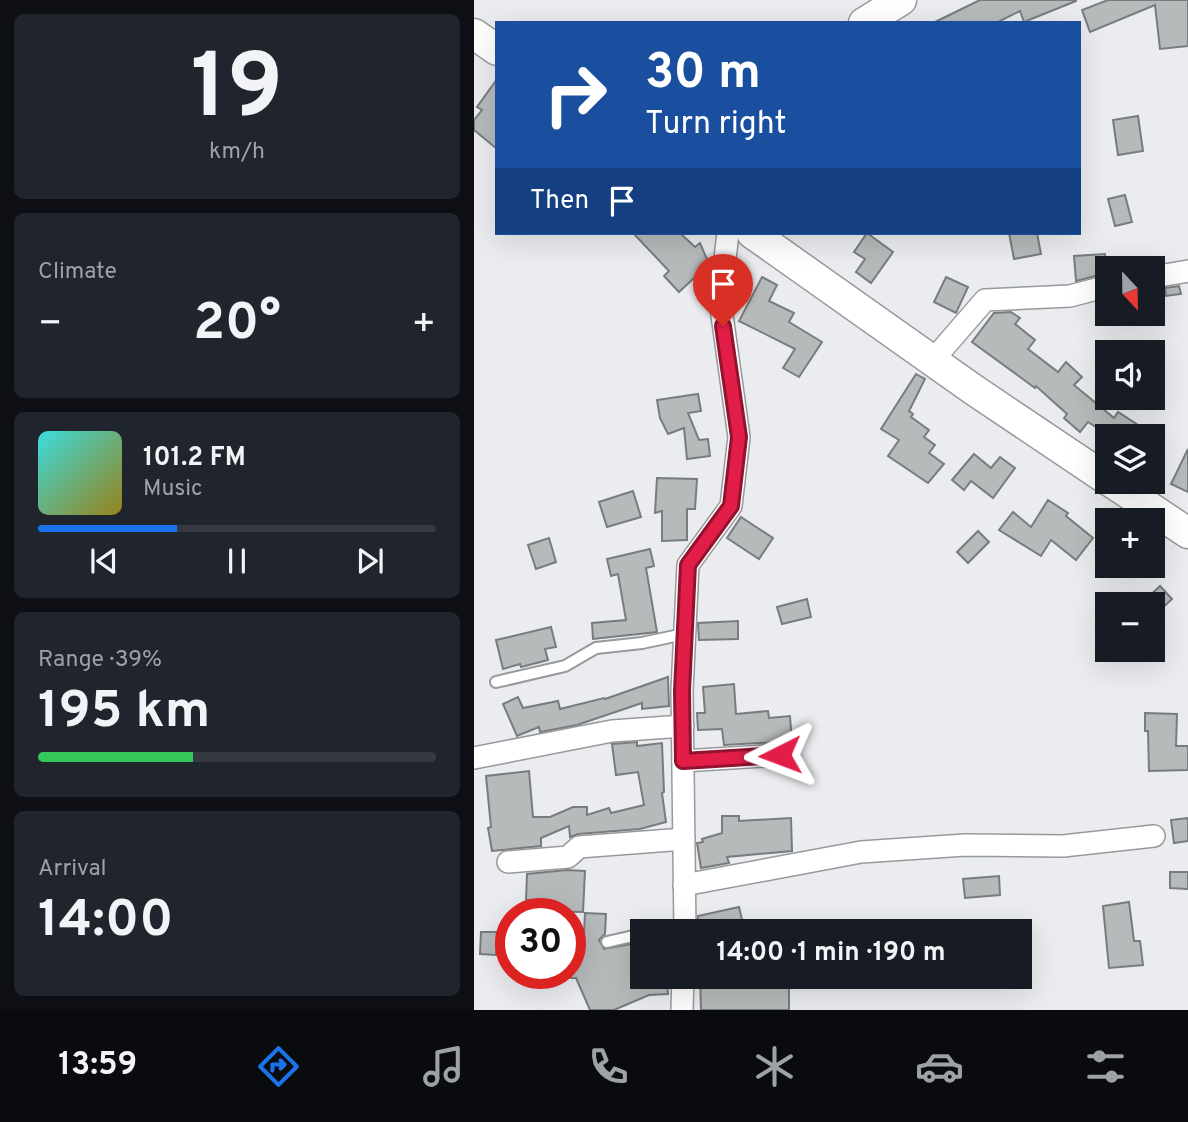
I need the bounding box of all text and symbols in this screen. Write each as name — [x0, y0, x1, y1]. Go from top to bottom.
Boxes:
text: 19 — [191, 35, 283, 150]
text: 30 m — [645, 44, 761, 106]
icon: right — [530, 49, 621, 140]
text: Turn right — [645, 105, 787, 145]
text: km/h — [209, 138, 265, 167]
icon: arrive — [603, 182, 641, 220]
text: Then — [530, 185, 589, 218]
pin — [693, 254, 753, 326]
north arrow — [1095, 256, 1165, 326]
map controls — [1095, 256, 1165, 662]
text: Climate — [38, 258, 117, 287]
icon: arrive — [704, 265, 742, 303]
text: 20° — [193, 292, 281, 358]
text: − — [38, 301, 63, 350]
text: + — [411, 301, 436, 350]
button: sound — [1095, 340, 1165, 410]
button: layers — [1095, 424, 1165, 494]
text: 101.2 FM — [143, 442, 246, 475]
text: Music — [143, 475, 203, 504]
button: + — [1095, 508, 1165, 578]
icon: previous — [85, 542, 123, 580]
icon: pause — [218, 542, 256, 580]
icon: next — [351, 542, 389, 580]
button: − — [1095, 592, 1165, 662]
text: Range · 39% — [38, 646, 162, 675]
text: 195 km — [38, 680, 210, 746]
position arrow — [743, 718, 817, 792]
text: Arrival — [38, 855, 107, 884]
text: 14:00 — [38, 889, 173, 955]
speed limit sign: 30 — [495, 898, 586, 989]
text: 14:00 · 1 min · 190 m — [716, 937, 946, 970]
icon: directions — [254, 1042, 303, 1091]
icon: music — [419, 1042, 468, 1091]
icon: phone — [584, 1042, 633, 1091]
icon: climate — [750, 1042, 799, 1091]
icon: car — [915, 1042, 964, 1091]
icon: filters — [1081, 1042, 1130, 1091]
text: 13:59 — [58, 1046, 137, 1086]

